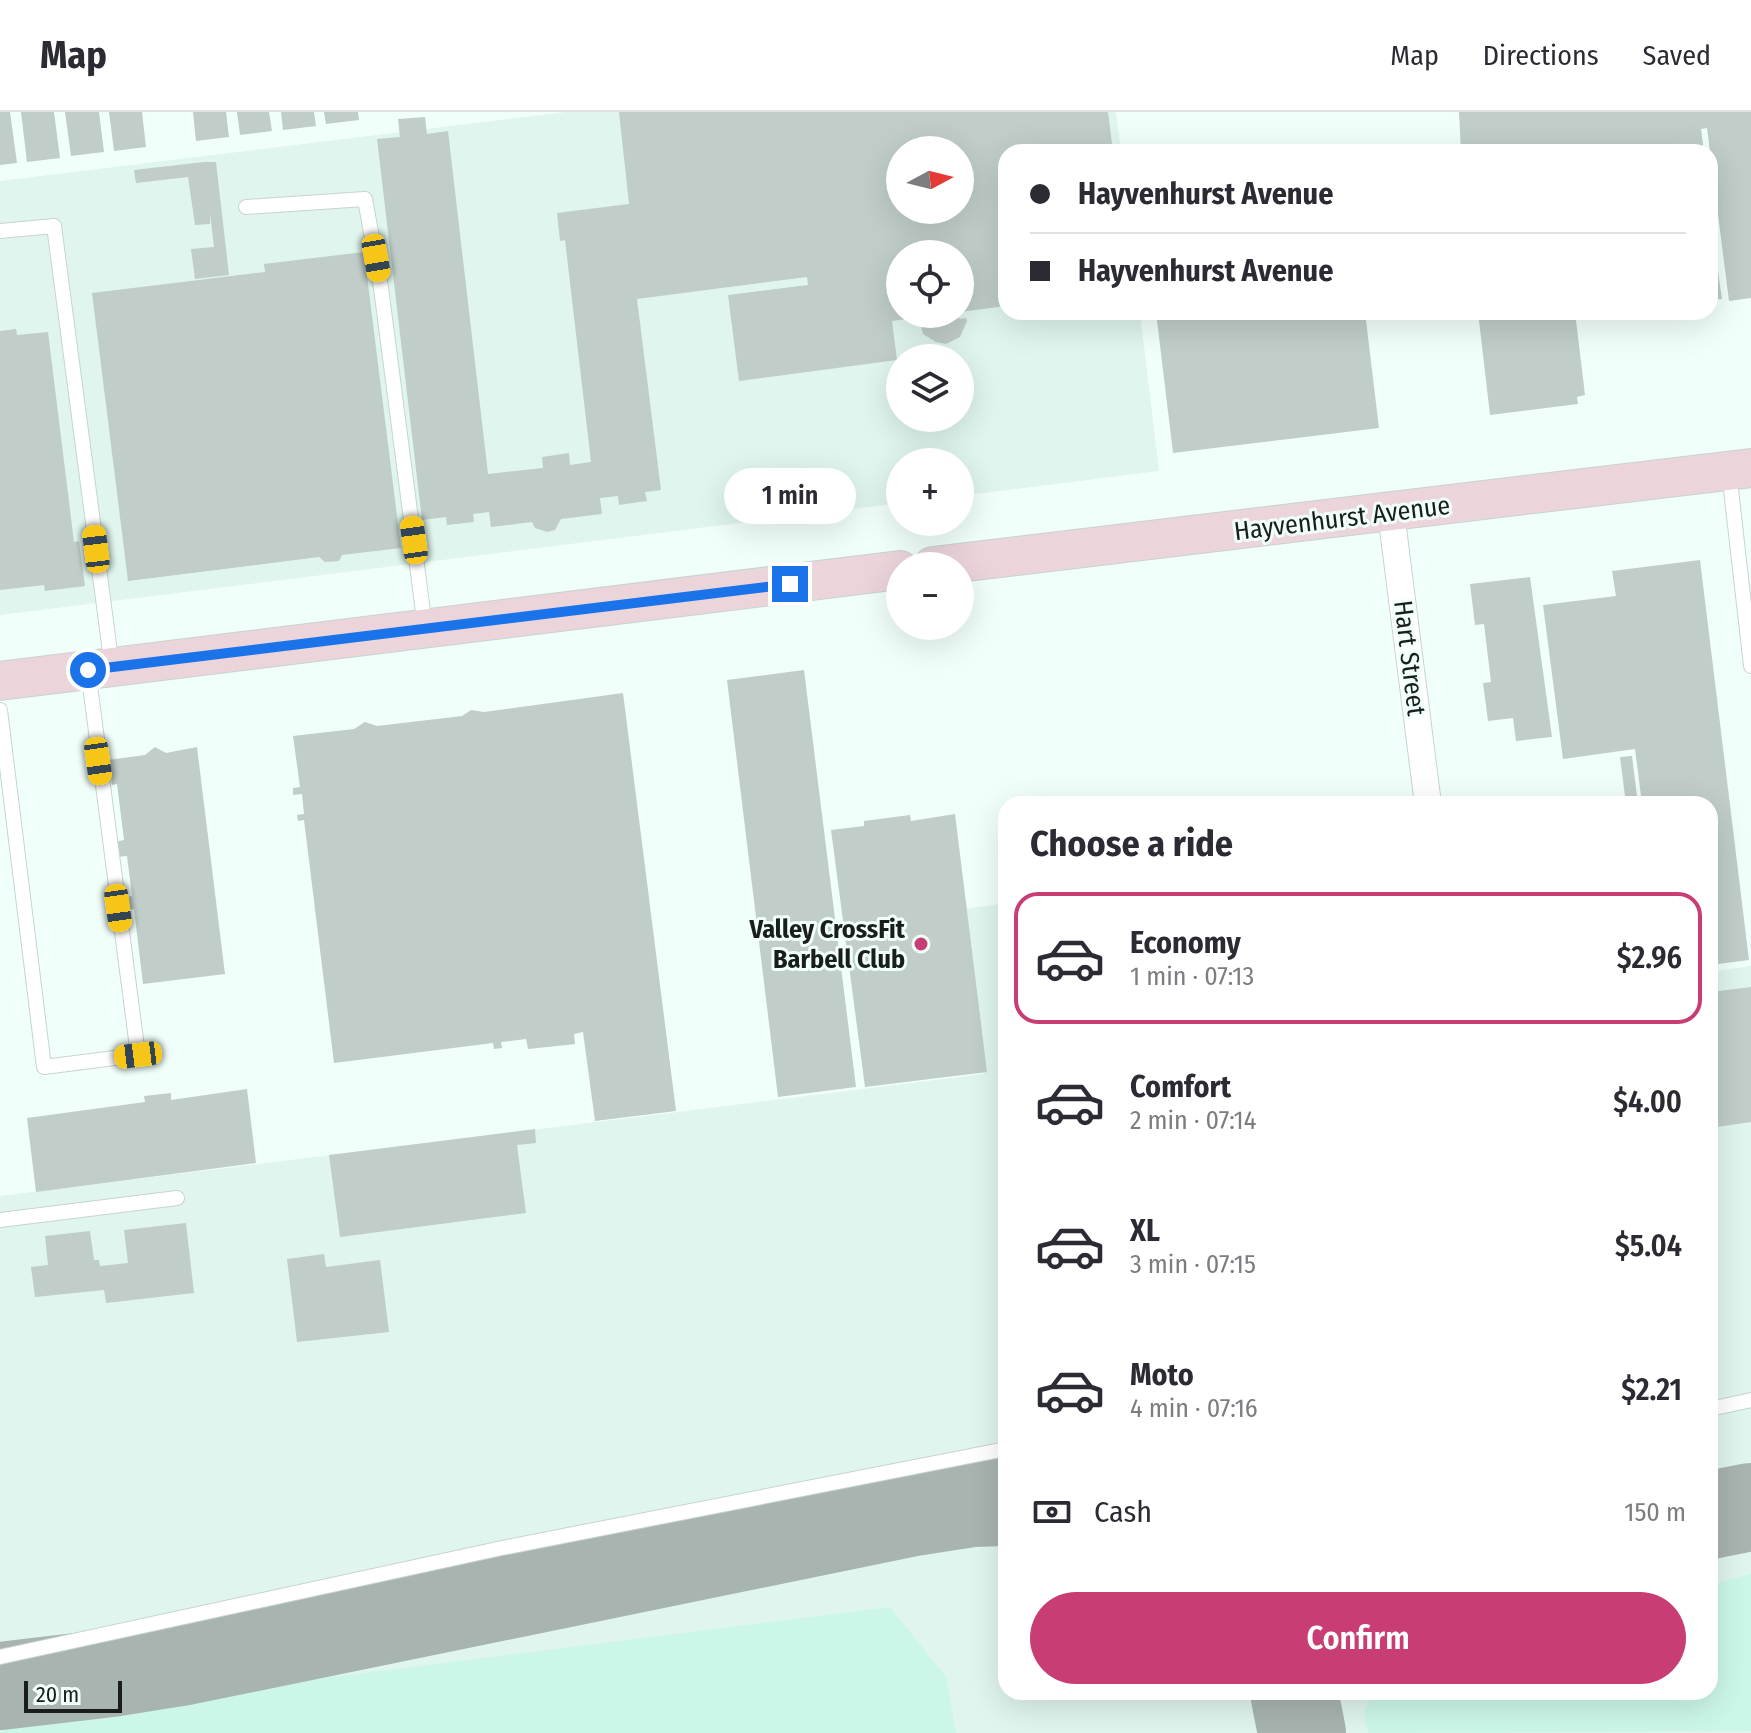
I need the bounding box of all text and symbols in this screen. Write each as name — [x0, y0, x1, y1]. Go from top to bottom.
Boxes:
text: Map — [40, 32, 107, 78]
text: Map — [1390, 39, 1439, 72]
text: Directions — [1483, 39, 1599, 72]
text: Saved — [1643, 39, 1711, 72]
north arrow — [886, 136, 974, 224]
map controls — [886, 136, 974, 640]
text: Hayvenhurst Avenue — [1078, 176, 1333, 212]
car — [360, 232, 392, 284]
button: locate — [886, 240, 974, 328]
text: Hayvenhurst Avenue — [1078, 253, 1333, 289]
button: layers — [886, 344, 974, 432]
button: + — [886, 448, 974, 536]
callout: 1 min — [724, 468, 856, 524]
text: 1 min — [762, 480, 818, 511]
street label: Hayvenhurst Avenue — [1232, 490, 1452, 547]
car — [399, 515, 429, 565]
car — [81, 524, 111, 574]
button: − — [886, 552, 974, 640]
route end — [772, 566, 808, 602]
street label: Hart Street — [1387, 599, 1432, 718]
route start — [70, 652, 106, 688]
car — [83, 736, 113, 786]
text: Choose a ride — [1030, 822, 1233, 866]
car — [103, 883, 133, 933]
place label: Valley CrossFit Barbell Club — [749, 914, 906, 975]
icon: car — [1034, 922, 1106, 994]
text: Economy — [1130, 925, 1241, 961]
marker: Valley CrossFit Barbell Club — [912, 935, 930, 953]
text: $2.96 — [1617, 940, 1682, 976]
text: 1 min · 07:13 — [1130, 961, 1254, 992]
car — [113, 1040, 163, 1070]
icon: car — [1034, 1066, 1106, 1138]
text: Comfort — [1130, 1069, 1231, 1105]
text: $4.00 — [1613, 1084, 1682, 1120]
text: 2 min · 07:14 — [1130, 1105, 1256, 1136]
icon: car — [1034, 1210, 1106, 1282]
text: XL — [1130, 1213, 1160, 1249]
text: $5.04 — [1615, 1228, 1682, 1264]
text: 3 min · 07:15 — [1130, 1249, 1256, 1280]
icon: car — [1034, 1354, 1106, 1426]
text: Moto — [1130, 1357, 1194, 1393]
text: $2.21 — [1621, 1372, 1682, 1408]
text: 4 min · 07:16 — [1130, 1393, 1258, 1424]
icon: cash — [1030, 1490, 1074, 1534]
text: Cash — [1094, 1494, 1152, 1530]
text: 150 m — [1624, 1497, 1686, 1528]
button: Confirm — [1030, 1592, 1686, 1684]
scale bar — [24, 1677, 122, 1713]
text: 20 m — [36, 1681, 79, 1708]

